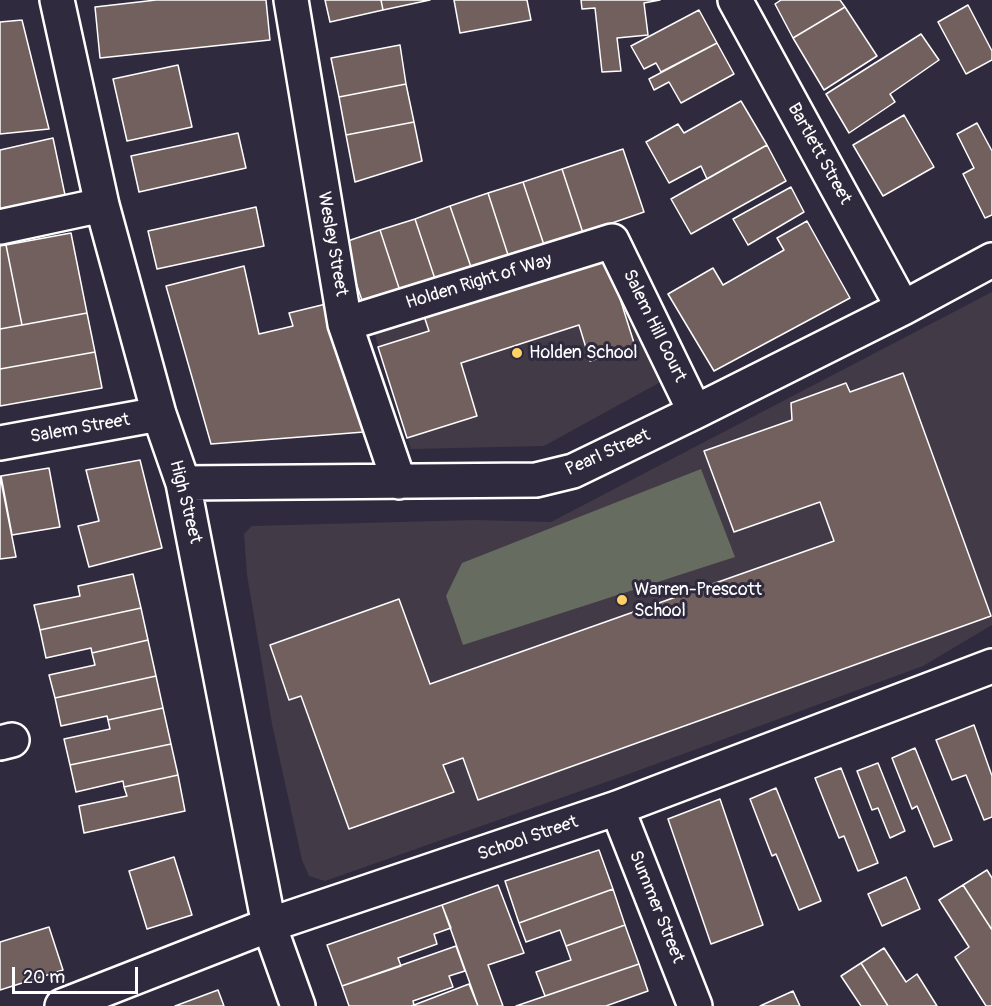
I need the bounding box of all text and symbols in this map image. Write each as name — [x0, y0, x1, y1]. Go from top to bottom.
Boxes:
street label: Bartlett Street — [782, 100, 856, 208]
street label: Wesley Street — [312, 190, 352, 298]
street label: Holden Right of Way — [403, 249, 555, 315]
street label: Salem Hill Court — [617, 266, 691, 386]
place label: Holden School — [529, 342, 638, 364]
marker: Holden School — [510, 346, 524, 360]
street label: Salem Street — [29, 410, 131, 448]
street label: Pearl Street — [562, 425, 654, 481]
street label: High Street — [164, 458, 206, 546]
place label: Warren-Prescott School — [634, 579, 762, 622]
marker: Warren-Prescott School — [615, 593, 629, 607]
street label: School Street — [475, 812, 581, 866]
street label: Summer Street — [624, 848, 688, 966]
scale bar — [15, 955, 141, 993]
text: 20 m — [23, 966, 65, 989]

